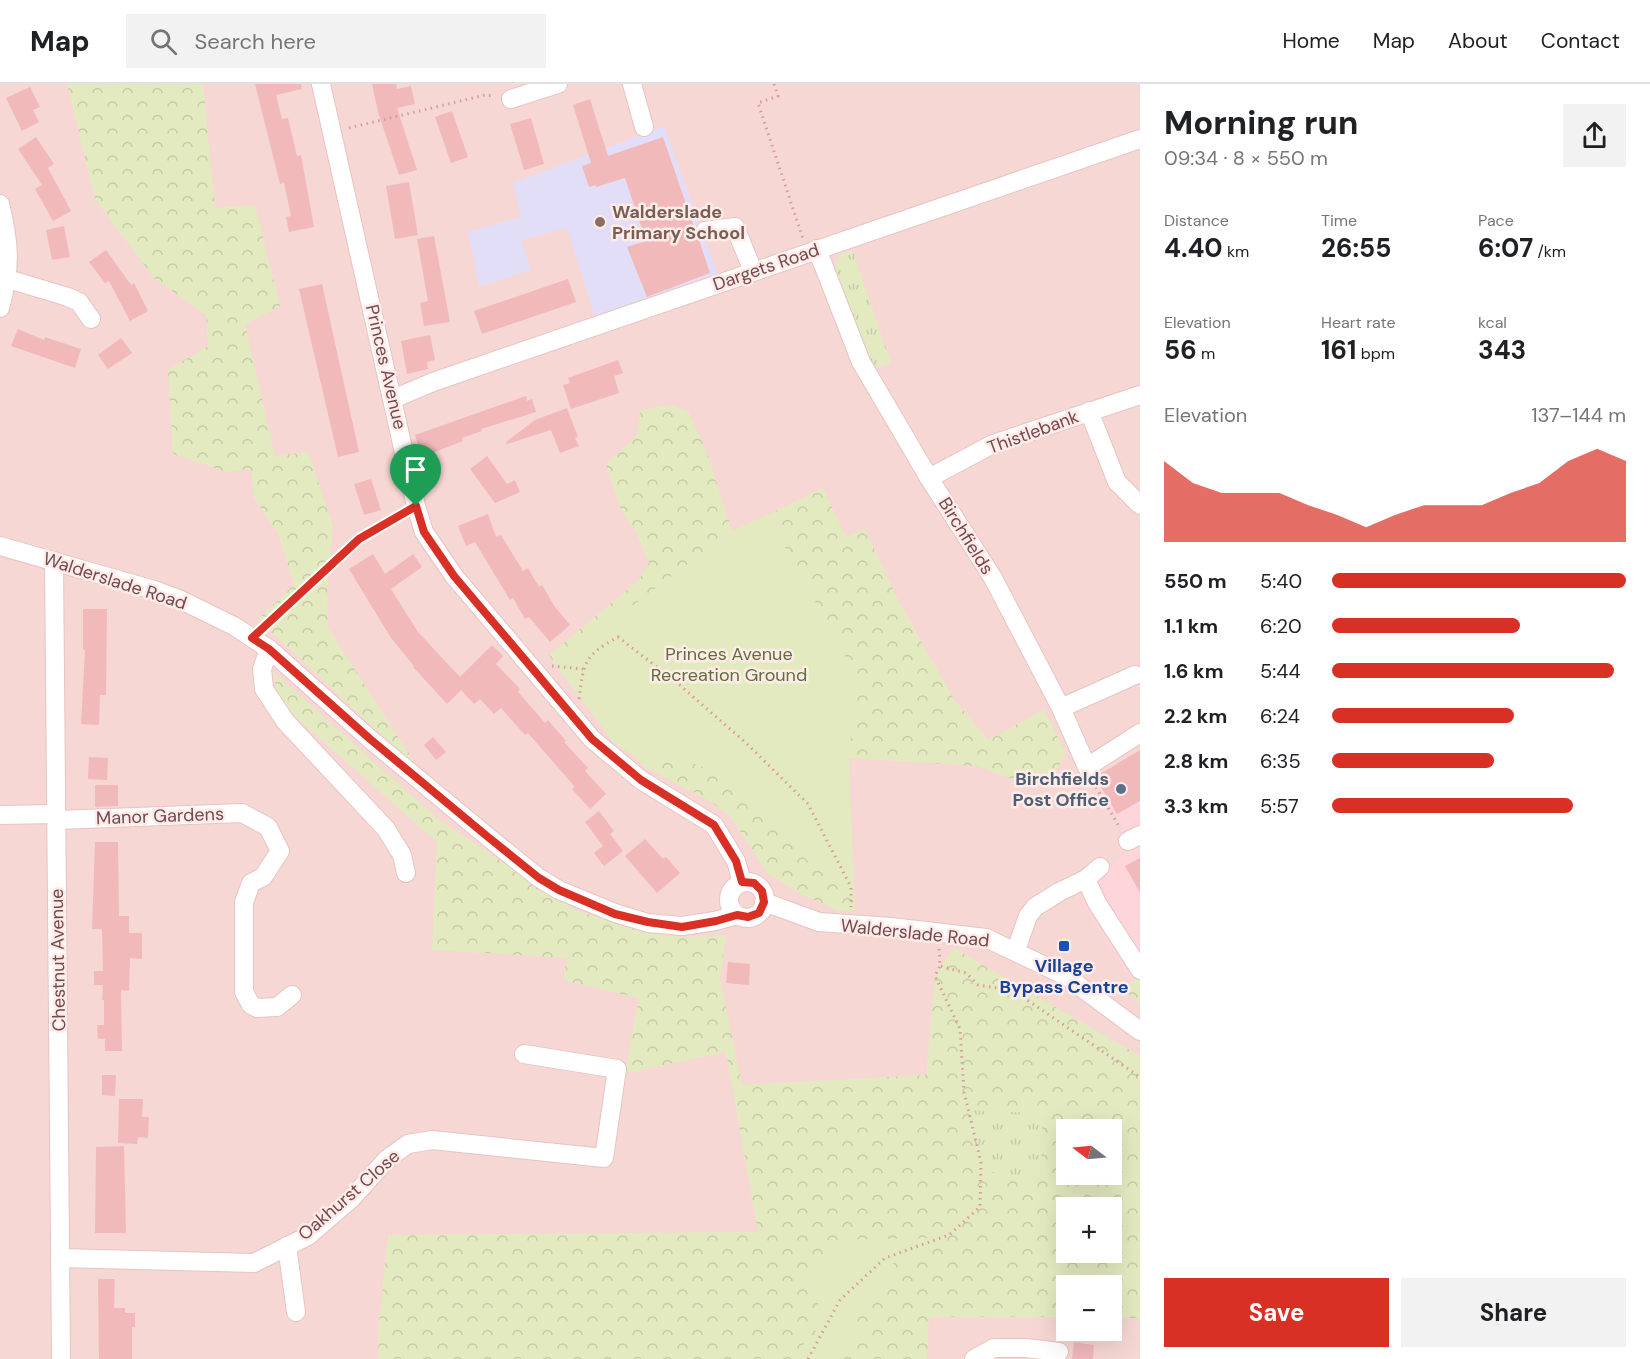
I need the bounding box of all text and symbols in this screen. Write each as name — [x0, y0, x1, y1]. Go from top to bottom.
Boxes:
search box — [126, 14, 546, 68]
text: Map — [30, 23, 90, 60]
icon: search — [147, 25, 180, 58]
text: Search here — [195, 27, 316, 56]
text: Home — [1282, 27, 1340, 55]
text: Map — [1373, 27, 1415, 55]
text: About — [1448, 27, 1508, 55]
text: Contact — [1541, 27, 1620, 55]
text: Morning run — [1164, 101, 1358, 144]
button: share — [1563, 104, 1626, 167]
text: 09:34 · 8 × 550 m — [1164, 145, 1328, 171]
place label: Walderslade Primary School — [612, 200, 745, 245]
text: Distance — [1164, 210, 1229, 231]
text: Time — [1321, 210, 1357, 231]
text: Pace — [1478, 210, 1514, 231]
marker: Walderslade Primary School — [593, 215, 607, 229]
text: 4.40 — [1164, 231, 1223, 265]
text: 26:55 — [1321, 231, 1391, 265]
text: 6:07 — [1478, 231, 1533, 265]
street label: Dargets Road — [710, 238, 822, 296]
text: km — [1223, 241, 1249, 262]
text: /km — [1533, 241, 1566, 262]
street label: Princes Avenue — [360, 302, 412, 432]
text: Elevation — [1164, 312, 1231, 333]
text: Heart rate — [1321, 312, 1396, 333]
text: kcal — [1478, 312, 1507, 333]
text: 56 — [1164, 333, 1197, 367]
text: 161 — [1321, 333, 1356, 367]
text: 343 — [1478, 333, 1526, 367]
text: m — [1197, 343, 1215, 364]
text: bpm — [1356, 343, 1395, 364]
text: Elevation — [1164, 402, 1247, 428]
text: 137–144 m — [1531, 402, 1626, 428]
street label: Thistlebank — [984, 404, 1082, 460]
pin — [390, 444, 441, 506]
icon: arrive — [399, 453, 432, 486]
street label: Birchfields — [933, 493, 999, 579]
street label: Walderslade Road — [40, 546, 190, 616]
text: 550 m — [1164, 568, 1226, 594]
text: 5:40 — [1260, 568, 1302, 594]
text: 1.1 km — [1164, 613, 1218, 639]
text: 6:20 — [1260, 613, 1302, 639]
park label: Princes Avenue Recreation Ground — [651, 642, 807, 687]
text: 1.6 km — [1164, 658, 1223, 684]
text: 5:44 — [1260, 658, 1301, 684]
text: 2.2 km — [1164, 703, 1227, 729]
text: 6:24 — [1260, 703, 1300, 729]
text: 2.8 km — [1164, 748, 1228, 774]
text: 6:35 — [1260, 748, 1301, 774]
place label: Birchfields Post Office — [1013, 767, 1109, 812]
marker: Birchfields Post Office — [1114, 782, 1128, 796]
text: 3.3 km — [1164, 793, 1228, 819]
text: 5:57 — [1260, 793, 1299, 819]
street label: Manor Gardens — [96, 802, 224, 830]
street label: Chestnut Avenue — [45, 888, 71, 1032]
street label: Walderslade Road — [839, 913, 991, 953]
marker: Village Bypass Centre — [1057, 939, 1071, 953]
place label: Village Bypass Centre — [999, 954, 1129, 999]
north arrow — [1056, 1119, 1122, 1185]
map controls — [1056, 1119, 1122, 1341]
street label: Oakhurst Close — [293, 1144, 405, 1246]
button: + — [1056, 1197, 1122, 1263]
button: − — [1056, 1275, 1122, 1341]
button: Save — [1164, 1278, 1389, 1347]
button: Share — [1401, 1278, 1626, 1347]

